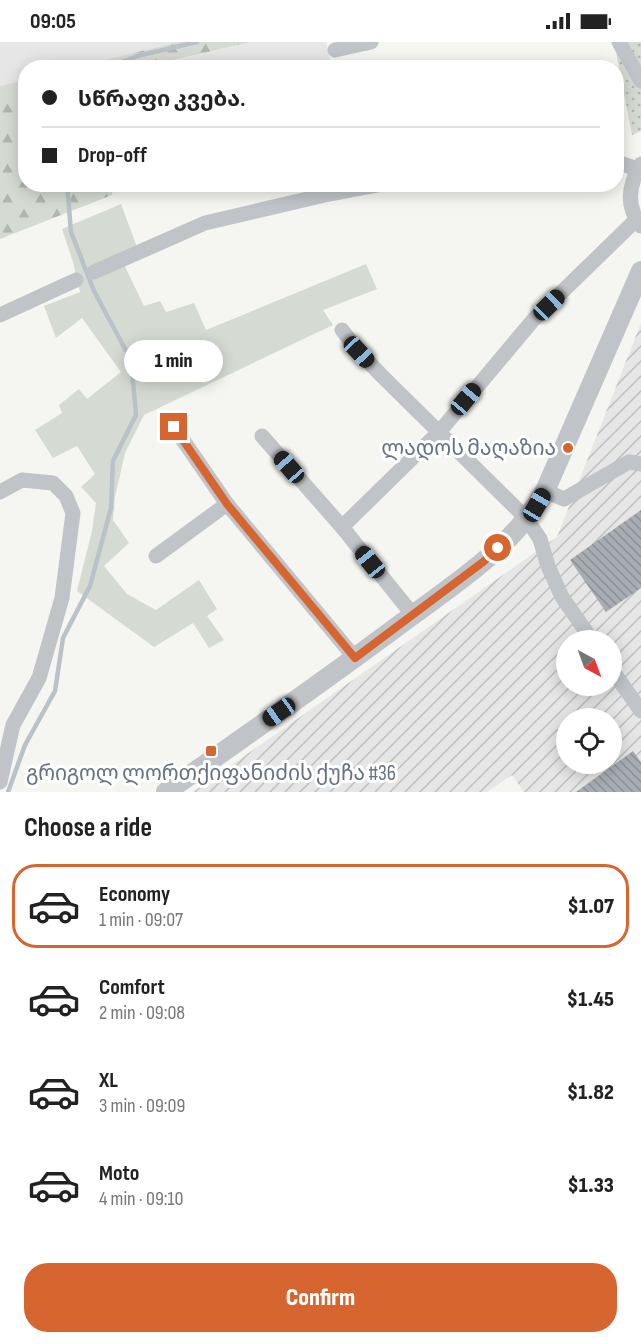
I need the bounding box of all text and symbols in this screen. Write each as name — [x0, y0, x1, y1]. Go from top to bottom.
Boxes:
text: 09:05 — [30, 8, 76, 35]
text: სწრაფი კვება. — [78, 86, 245, 113]
text: Drop-off — [78, 142, 147, 169]
car — [530, 286, 568, 324]
car — [340, 333, 378, 371]
callout: 1 min — [124, 340, 224, 382]
text: 1 min — [154, 349, 193, 373]
car — [448, 379, 484, 419]
route end — [160, 413, 187, 440]
place label: ლადოს მაღაზია — [381, 436, 556, 461]
marker: ლადოს მაღაზია — [561, 441, 575, 455]
car — [270, 448, 308, 486]
car — [520, 485, 554, 525]
route start — [484, 534, 511, 561]
car — [352, 542, 388, 582]
north arrow — [556, 630, 622, 696]
map controls — [556, 630, 622, 774]
car — [259, 694, 299, 730]
button: locate — [556, 708, 622, 774]
marker: გრიგოლ ლორთქიფანიძის ქუჩა #36 — [204, 744, 218, 758]
place label: გრიგოლ ლორთქიფანიძის ქუჩა #36 — [26, 761, 396, 786]
text: Choose a ride — [24, 812, 152, 844]
icon: car — [27, 879, 81, 933]
text: Economy — [99, 881, 170, 908]
text: $1.07 — [567, 893, 614, 920]
text: 1 min · 09:07 — [99, 908, 183, 932]
icon: car — [27, 972, 81, 1026]
text: Comfort — [99, 974, 165, 1001]
text: $1.45 — [567, 986, 614, 1013]
text: 2 min · 09:08 — [99, 1001, 185, 1025]
icon: car — [27, 1065, 81, 1119]
text: XL — [99, 1067, 118, 1094]
text: $1.82 — [567, 1079, 614, 1106]
text: 3 min · 09:09 — [99, 1094, 185, 1118]
icon: car — [27, 1158, 81, 1212]
text: Moto — [99, 1160, 139, 1187]
text: $1.33 — [567, 1172, 614, 1199]
text: 4 min · 09:10 — [99, 1187, 183, 1211]
button: Confirm — [24, 1263, 617, 1332]

